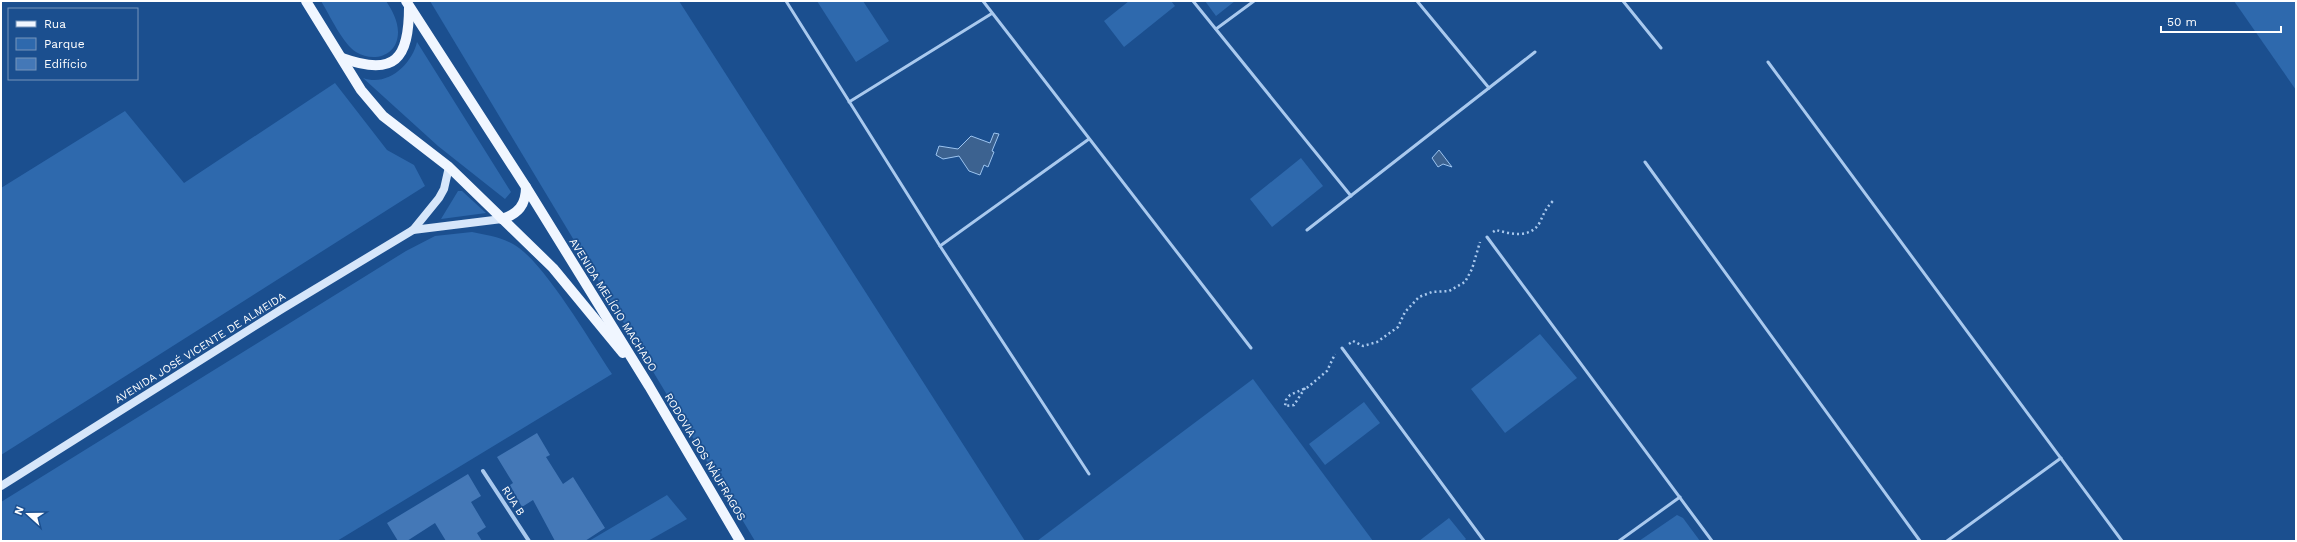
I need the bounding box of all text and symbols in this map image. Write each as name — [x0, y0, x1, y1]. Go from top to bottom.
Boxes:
legend — [8, 8, 138, 80]
scale bar — [2161, 8, 2281, 34]
text: 50 m — [2167, 15, 2197, 29]
text: Rua — [44, 17, 66, 31]
text: Parque — [44, 37, 85, 51]
text: Edifício — [44, 57, 87, 71]
street label: AVENIDA MELÍCIO MACHADO — [566, 235, 660, 374]
street label: AVENIDA JOSÉ VICENTE DE ALMEIDA — [112, 289, 288, 406]
street label: RODOVIA DOS NÁUFRAGOS — [662, 390, 749, 523]
street label: RUA B — [499, 484, 527, 518]
north arrow — [8, 494, 48, 534]
text: N — [12, 504, 27, 517]

